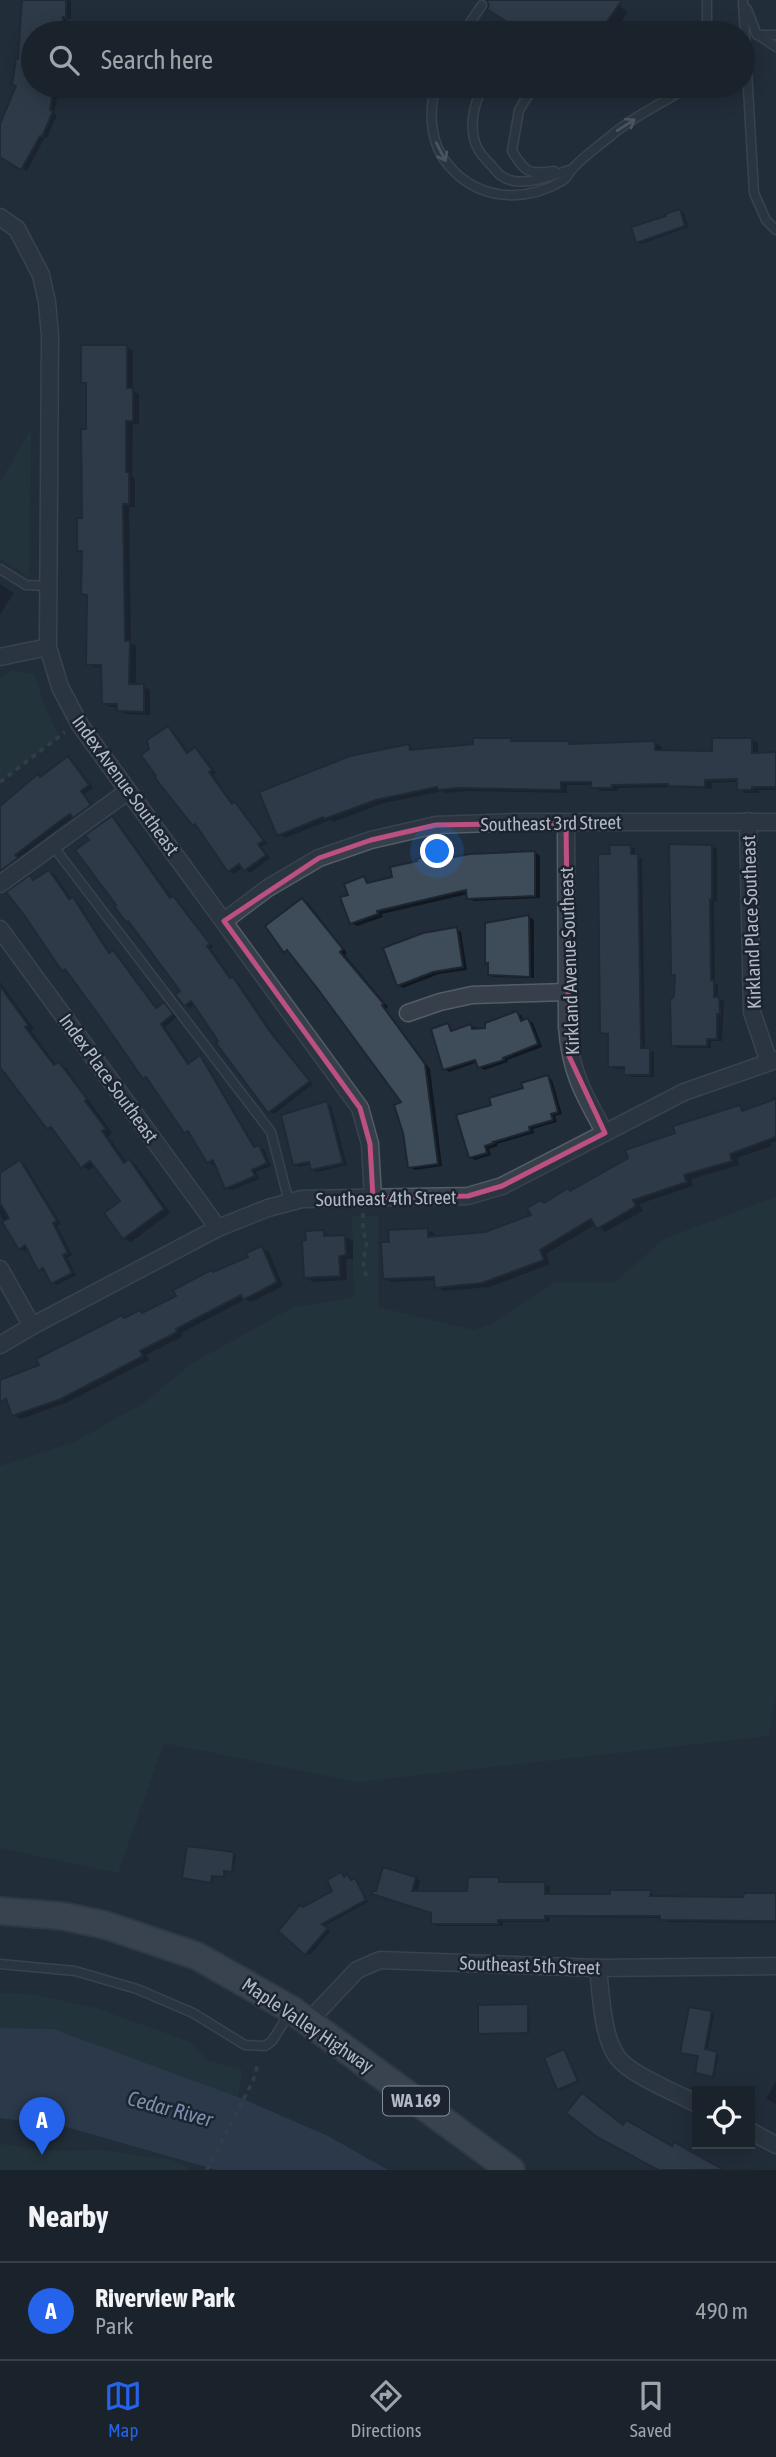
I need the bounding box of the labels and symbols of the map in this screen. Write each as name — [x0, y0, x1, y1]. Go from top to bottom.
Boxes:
one-way arrow — [616, 117, 636, 131]
one-way arrow — [434, 141, 448, 161]
street label: Index Avenue Southeast — [68, 711, 184, 859]
street label: Southeast 3rd Street — [480, 811, 622, 835]
your location — [420, 834, 454, 868]
street label: Kirkland Place Southeast — [737, 835, 765, 1009]
street label: Kirkland Avenue Southeast — [555, 867, 583, 1055]
street label: Index Place Southeast — [55, 1009, 163, 1147]
street label: Southeast 4th Street — [315, 1186, 457, 1210]
street label: Southeast 5th Street — [459, 1952, 601, 1978]
street label: Maple Valley Highway — [238, 1973, 378, 2077]
water label: Cedar River — [125, 2085, 216, 2131]
road number: WA 169 — [383, 2087, 449, 2116]
pin: A — [19, 2097, 65, 2155]

